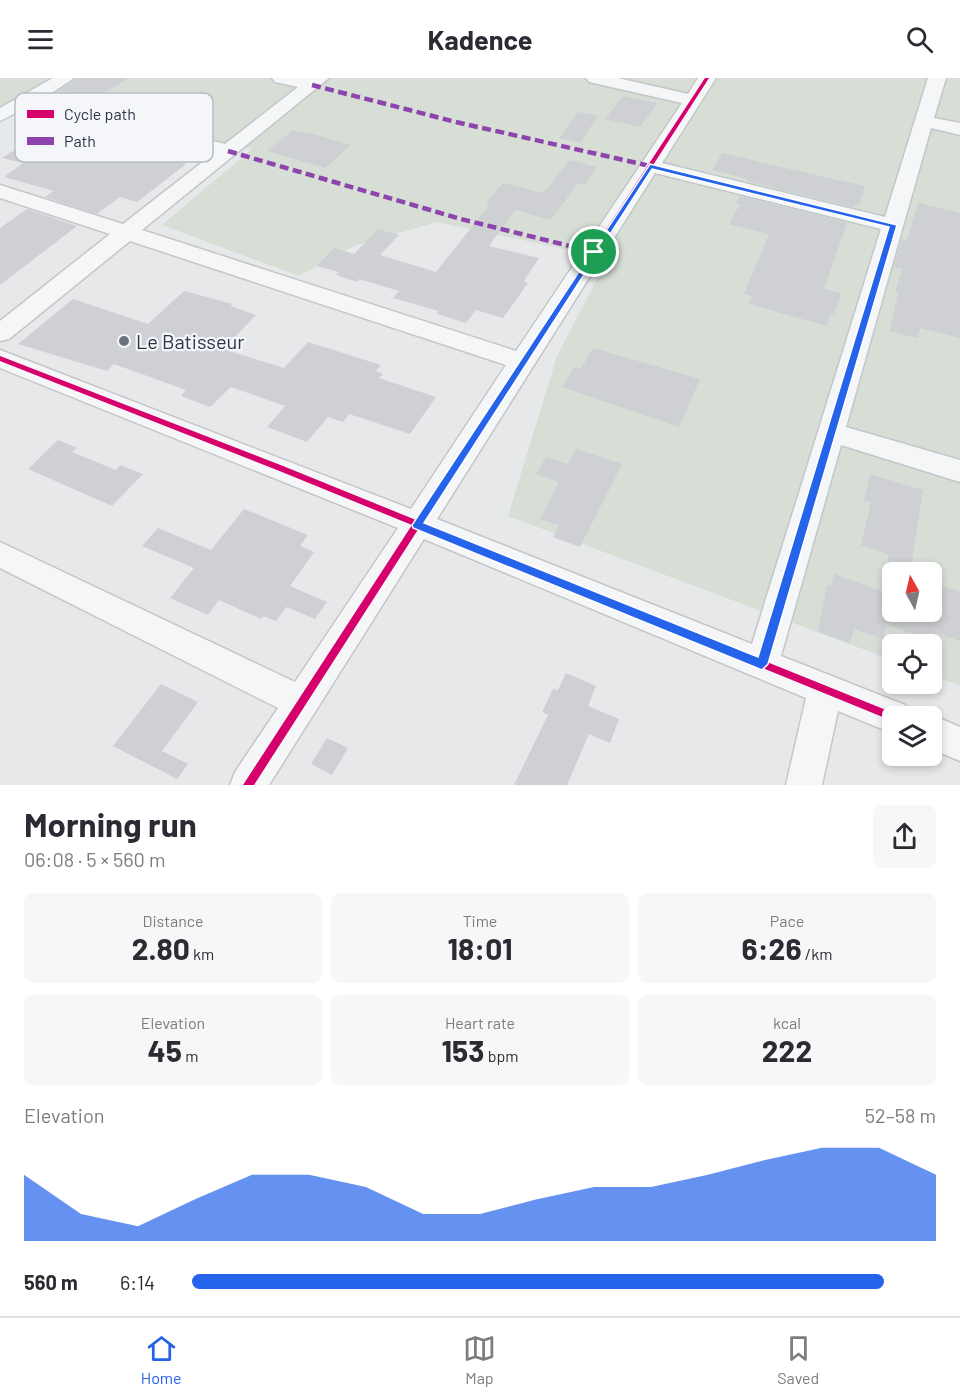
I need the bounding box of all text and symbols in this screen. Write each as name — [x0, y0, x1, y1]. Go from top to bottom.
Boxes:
icon: menu — [24, 23, 57, 56]
text: Kadence — [428, 23, 532, 55]
icon: search — [903, 23, 936, 56]
legend — [15, 93, 213, 162]
text: Cycle path — [64, 104, 136, 123]
text: Path — [64, 131, 96, 150]
pin — [568, 226, 619, 277]
icon: arrive — [577, 235, 610, 268]
place label: Le Batisseur — [136, 329, 245, 353]
marker: Le Batisseur — [117, 334, 131, 348]
north arrow — [882, 562, 942, 622]
map controls — [882, 562, 942, 766]
button: locate — [882, 634, 942, 694]
button: layers — [882, 706, 942, 766]
text: Morning run — [24, 804, 197, 844]
button: share — [873, 805, 936, 868]
text: 06:08 · 5 × 560 m — [24, 847, 165, 871]
text: Distance — [143, 911, 203, 930]
text: Time — [463, 911, 497, 930]
text: Pace — [770, 911, 804, 930]
text: 2.80 — [132, 930, 190, 966]
text: 18:01 — [447, 930, 513, 966]
text: 6:26 — [742, 930, 802, 966]
text: km — [190, 944, 214, 963]
text: /km — [802, 944, 832, 963]
text: Elevation — [141, 1013, 205, 1032]
text: Heart rate — [445, 1013, 515, 1032]
text: kcal — [773, 1013, 801, 1032]
text: 45 — [148, 1032, 182, 1068]
text: 153 — [441, 1032, 484, 1068]
text: 222 — [762, 1032, 812, 1068]
text: m — [182, 1046, 198, 1065]
text: bpm — [484, 1046, 519, 1065]
text: Elevation — [24, 1103, 105, 1127]
text: 52–58 m — [865, 1103, 936, 1127]
text: 560 m — [24, 1270, 78, 1294]
text: 6:14 — [120, 1270, 155, 1294]
tab: Home — [141, 1332, 182, 1387]
tab: Map — [463, 1332, 496, 1387]
tab: Saved — [777, 1332, 819, 1387]

